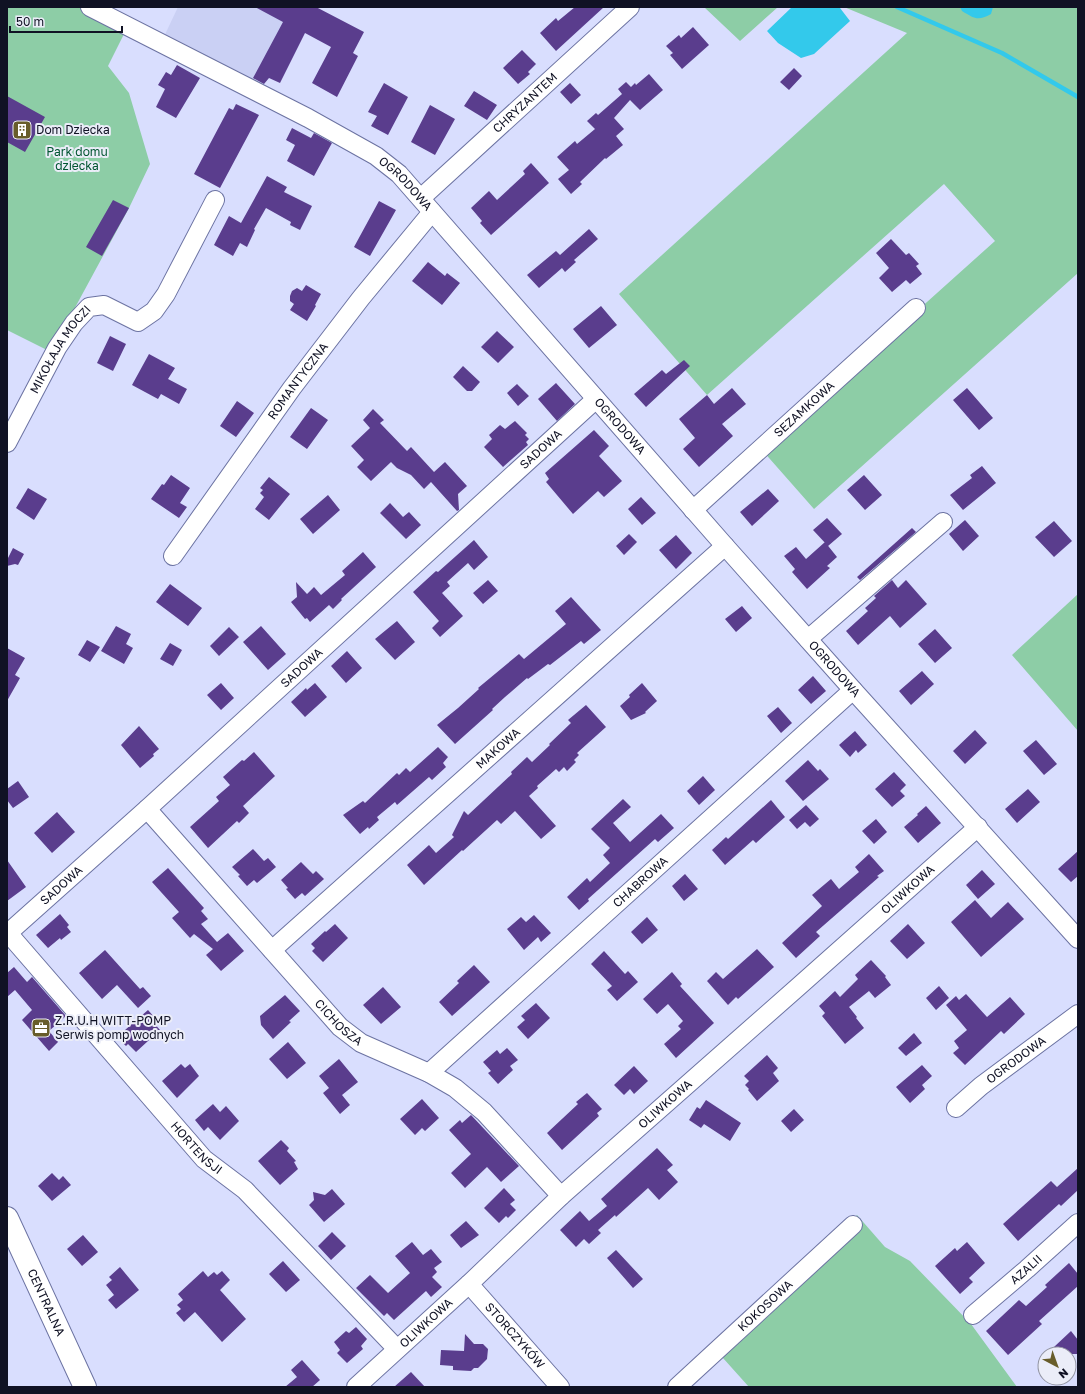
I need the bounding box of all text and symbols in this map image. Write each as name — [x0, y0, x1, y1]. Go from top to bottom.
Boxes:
scale bar — [10, 8, 122, 34]
text: 50 m — [16, 14, 44, 29]
street label: CHRYZANTEM — [489, 69, 560, 136]
building icon: Dom Dziecka — [11, 119, 33, 141]
place label: Dom Dziecka — [36, 122, 110, 137]
park label: Park domu dziecka — [46, 144, 108, 173]
street label: OGRODOWA — [376, 153, 436, 214]
street label: MIKOŁAJA MOCZI — [26, 302, 94, 396]
street label: ROMANTYCZNA — [264, 339, 331, 422]
street label: SEZAMKOWA — [771, 378, 837, 440]
street label: OGRODOWA — [591, 394, 649, 457]
street label: SADOWA — [516, 426, 565, 472]
street label: OGRODOWA — [806, 637, 864, 700]
street label: SADOWA — [277, 645, 325, 690]
street label: MAKOWA — [473, 724, 523, 772]
street label: CHABROWA — [609, 853, 671, 910]
street label: OLIWKOWA — [877, 861, 937, 917]
street label: SADOWA — [37, 862, 85, 908]
street label: CICHOSZA — [312, 996, 366, 1049]
place label: Z.R.U.H WITT-POMP Serwis pomp wodnych — [55, 1013, 184, 1042]
office icon: Z.R.U.H WITT-POMP Serwis pomp wodnych — [30, 1017, 52, 1039]
street label: OGRODOWA — [983, 1033, 1049, 1087]
street label: OLIWKOWA — [635, 1076, 695, 1132]
street label: HORTENSJI — [168, 1118, 225, 1177]
street label: AZALII — [1007, 1251, 1045, 1287]
street label: CENTRALNA — [24, 1266, 68, 1338]
street label: KOKOSOWA — [734, 1276, 795, 1334]
street label: OLIWKOWA — [396, 1295, 456, 1351]
street label: STORCZYKÓW — [482, 1299, 549, 1372]
north arrow — [1037, 1346, 1077, 1386]
text: N — [1056, 1366, 1071, 1382]

